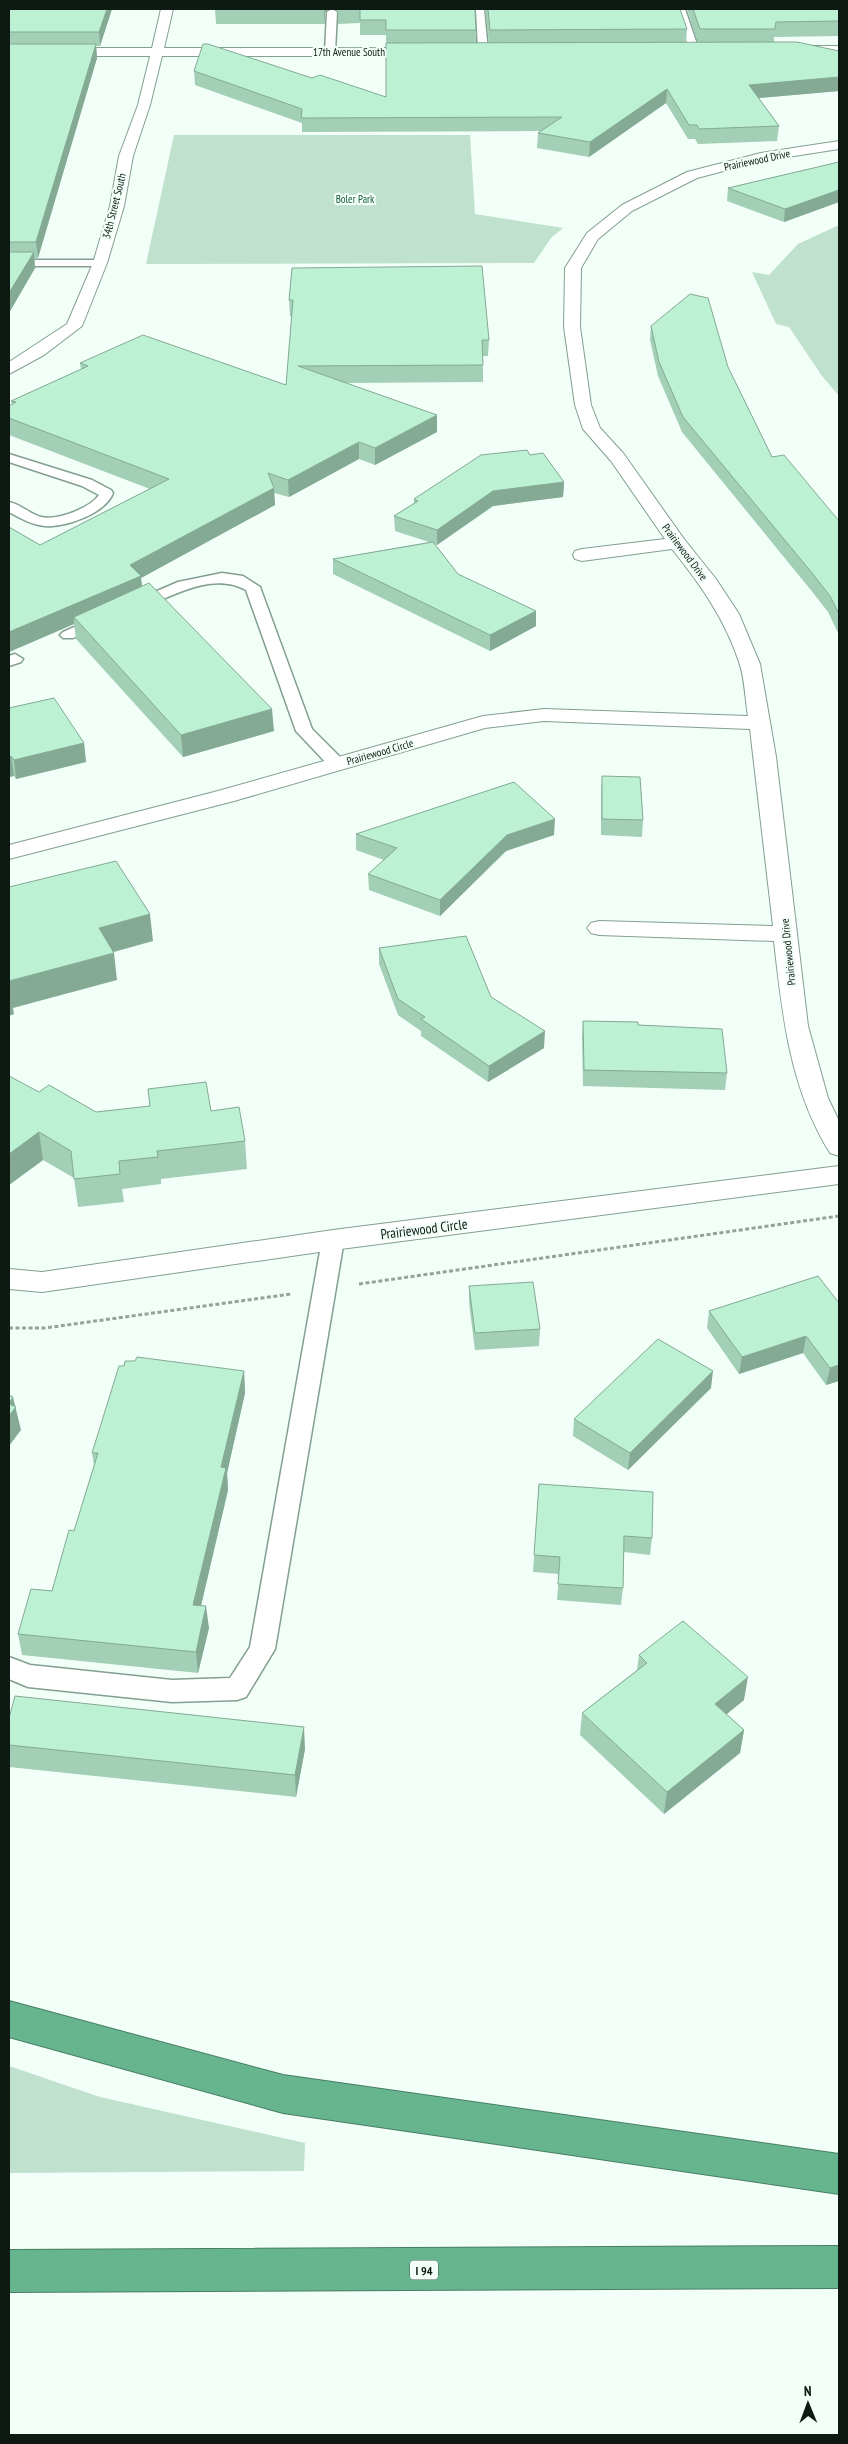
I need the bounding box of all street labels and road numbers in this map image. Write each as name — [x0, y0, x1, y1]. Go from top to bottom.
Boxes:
street label: 17th Avenue South — [313, 45, 385, 59]
street label: Prairiewood Drive — [723, 146, 792, 174]
street label: 34th Street South — [99, 172, 129, 240]
street label: Prairiewood Drive — [659, 521, 711, 583]
street label: Prairiewood Circle — [345, 736, 415, 768]
street label: Prairiewood Drive — [777, 917, 798, 986]
street label: Prairiewood Circle — [379, 1215, 469, 1243]
road number: I 94 — [410, 2260, 438, 2280]

